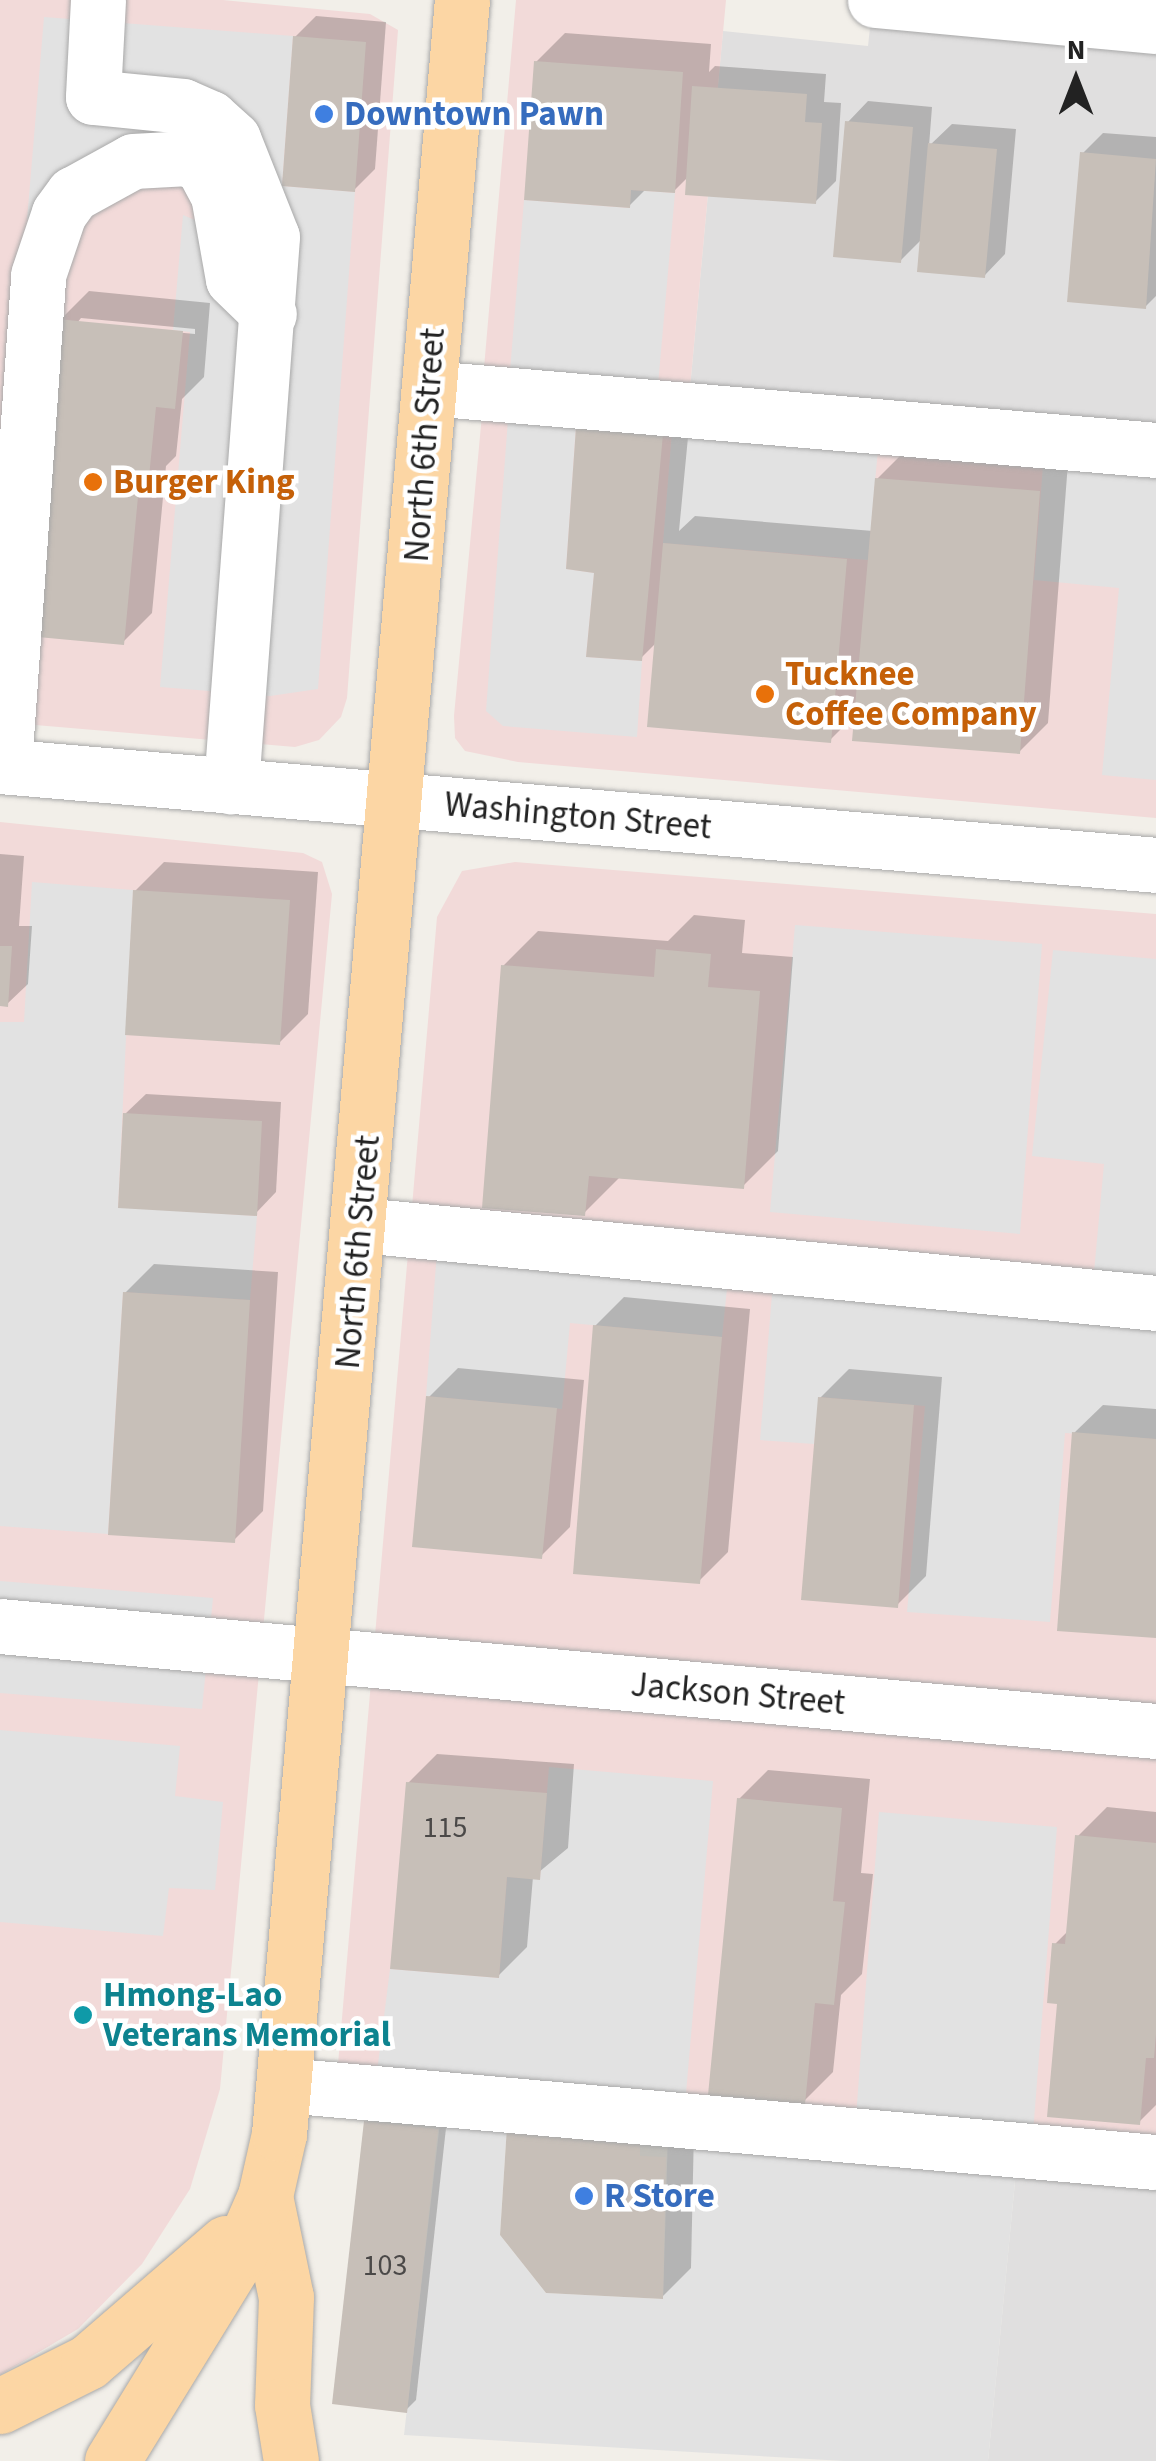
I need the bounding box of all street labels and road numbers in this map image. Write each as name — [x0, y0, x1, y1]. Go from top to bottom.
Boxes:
street label: North 6th Street — [396, 327, 454, 563]
street label: Washington Street — [443, 783, 713, 849]
street label: North 6th Street — [327, 1133, 389, 1371]
street label: Jackson Street — [629, 1664, 847, 1724]

